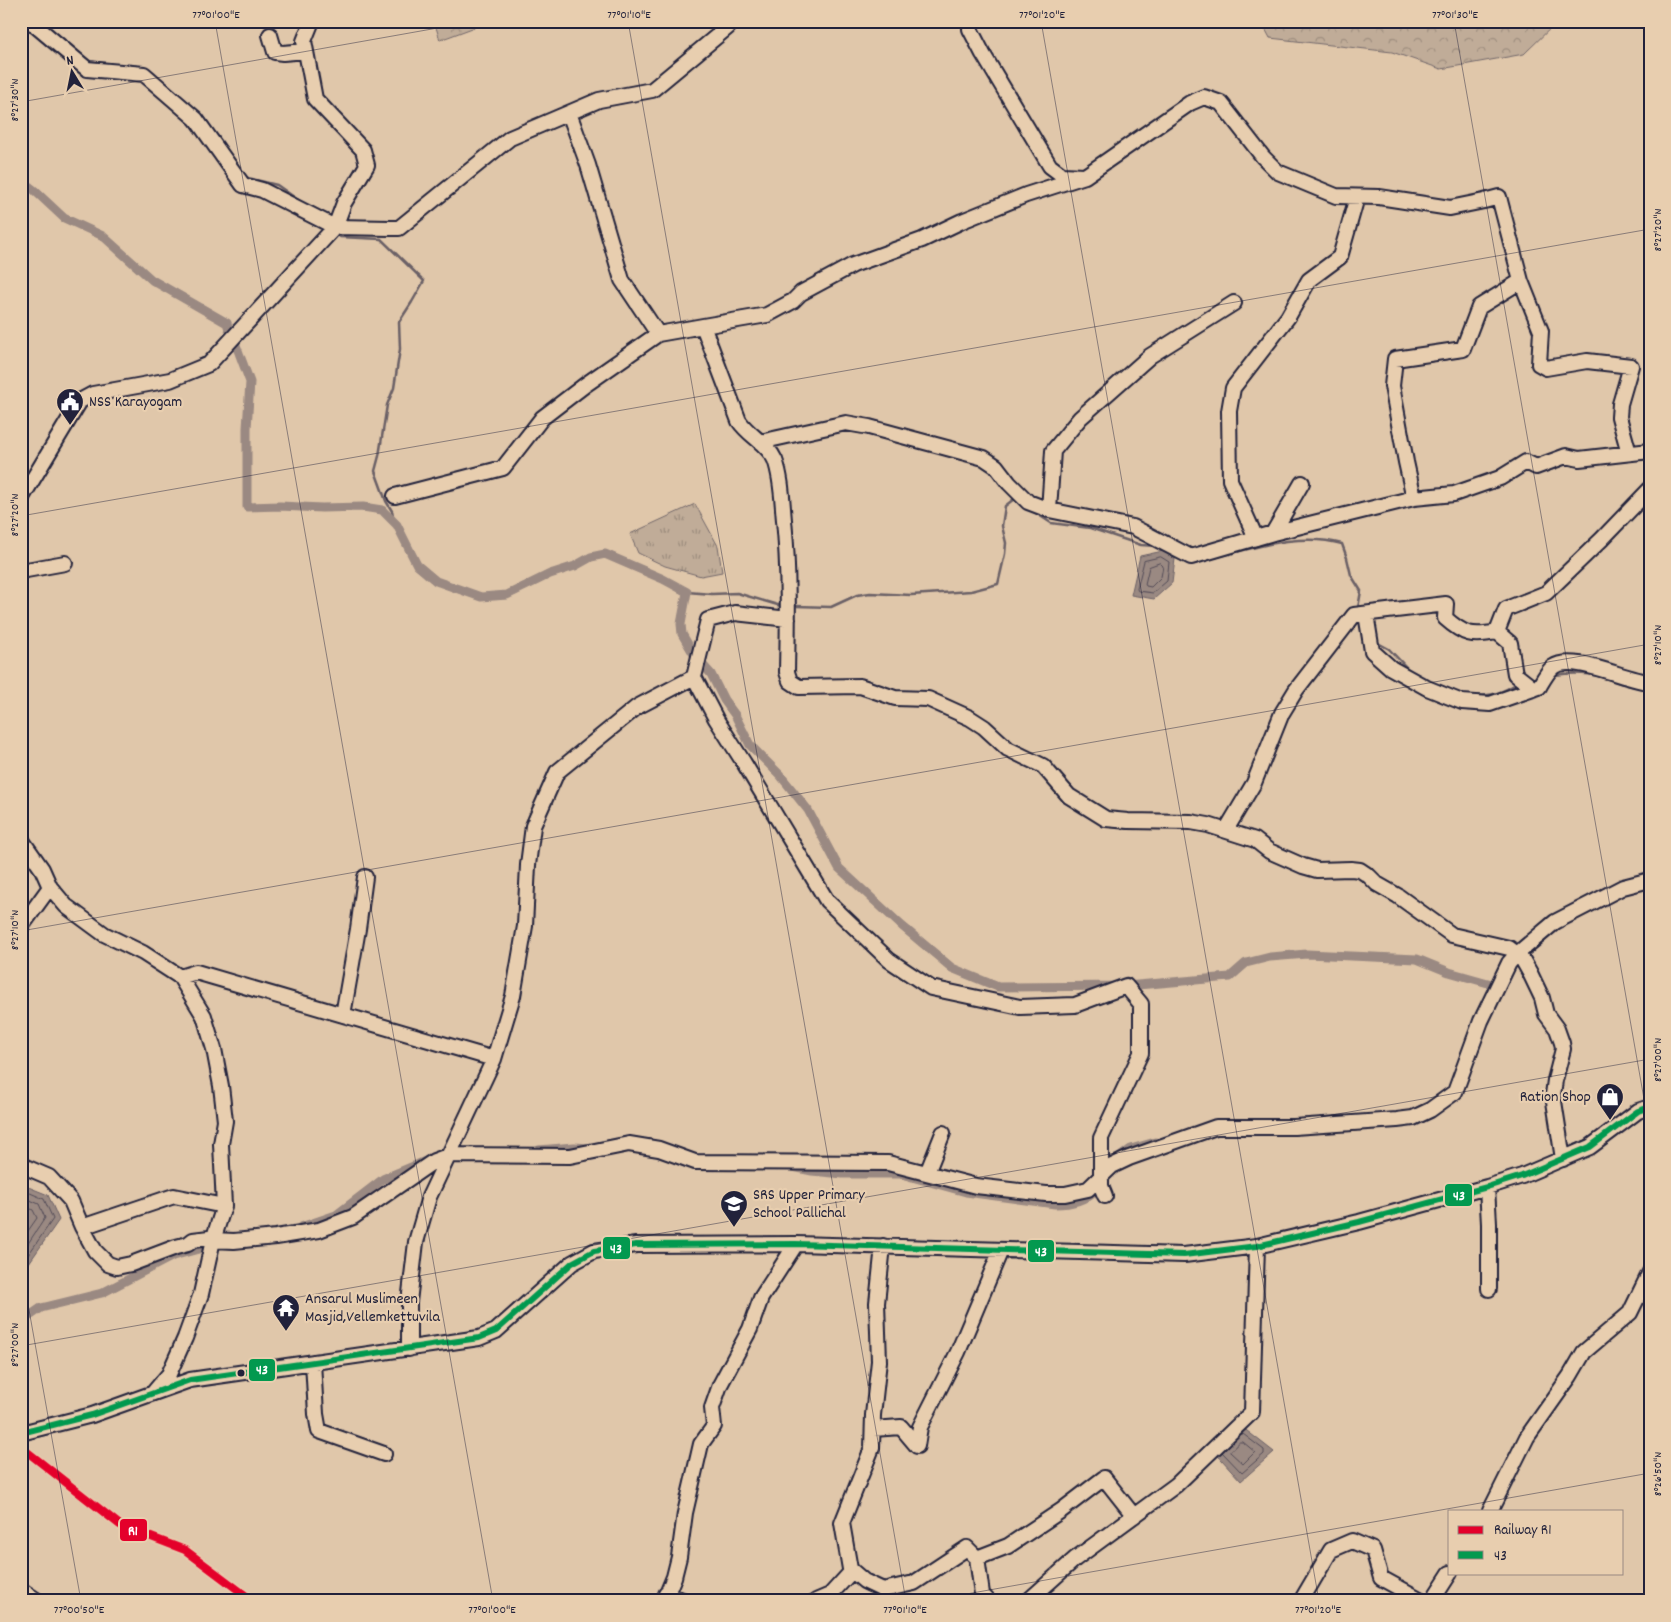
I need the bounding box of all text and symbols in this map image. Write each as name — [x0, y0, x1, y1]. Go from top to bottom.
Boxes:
text: 77°01'00"E — [192, 7, 240, 24]
text: 77°01'10"E — [607, 7, 651, 24]
text: 77°01'20"E — [1019, 7, 1066, 24]
text: 77°01'30"E — [1432, 7, 1479, 24]
north arrow — [48, 48, 98, 98]
text: N — [65, 51, 75, 72]
text: 8°27'30"N — [7, 78, 24, 121]
text: 8°27'20"N — [1650, 209, 1667, 251]
public building icon: NSS Karayogam — [55, 387, 85, 426]
place label: NSS Karayogam — [89, 391, 182, 414]
text: 8°27'20"N — [7, 494, 24, 536]
text: 8°27'10"N — [1650, 625, 1667, 665]
text: 8°27'10"N — [7, 910, 24, 950]
text: 8°27'00"N — [1650, 1038, 1667, 1082]
shop icon: Ration Shop — [1595, 1082, 1625, 1121]
place label: Ration Shop — [1520, 1086, 1591, 1109]
line badge: 43 — [1444, 1183, 1473, 1207]
place label: SRS Upper Primary School Pallichal — [753, 1184, 865, 1225]
text: 43 — [1453, 1187, 1465, 1207]
school or university icon: SRS Upper Primary School Pallichal — [719, 1189, 749, 1228]
line badge: 43 — [602, 1236, 631, 1260]
line badge: 43 — [1027, 1239, 1055, 1263]
text: 43 — [610, 1240, 622, 1260]
text: 43 — [1035, 1243, 1047, 1263]
place label: Ansarul Muslimeen Masjid,Vellemkettuvila — [305, 1288, 440, 1329]
temple icon: Ansarul Muslimeen Masjid,Vellemkettuvila — [271, 1293, 301, 1332]
text: 8°27'00"N — [7, 1323, 24, 1367]
line badge: 43 — [248, 1358, 276, 1382]
text: 43 — [256, 1361, 268, 1381]
unlabelled marker — [236, 1368, 246, 1378]
text: 8°26'50"N — [1650, 1452, 1667, 1496]
legend — [1448, 1510, 1624, 1574]
line badge: R1 — [119, 1518, 148, 1542]
text: Railway R1 — [1494, 1520, 1551, 1542]
text: R1 — [128, 1522, 138, 1542]
text: 43 — [1494, 1546, 1507, 1568]
text: 77°00'50"E — [54, 1602, 105, 1619]
text: 77°01'00"E — [468, 1602, 516, 1619]
text: 77°01'10"E — [883, 1602, 927, 1619]
text: 77°01'20"E — [1295, 1602, 1342, 1619]

